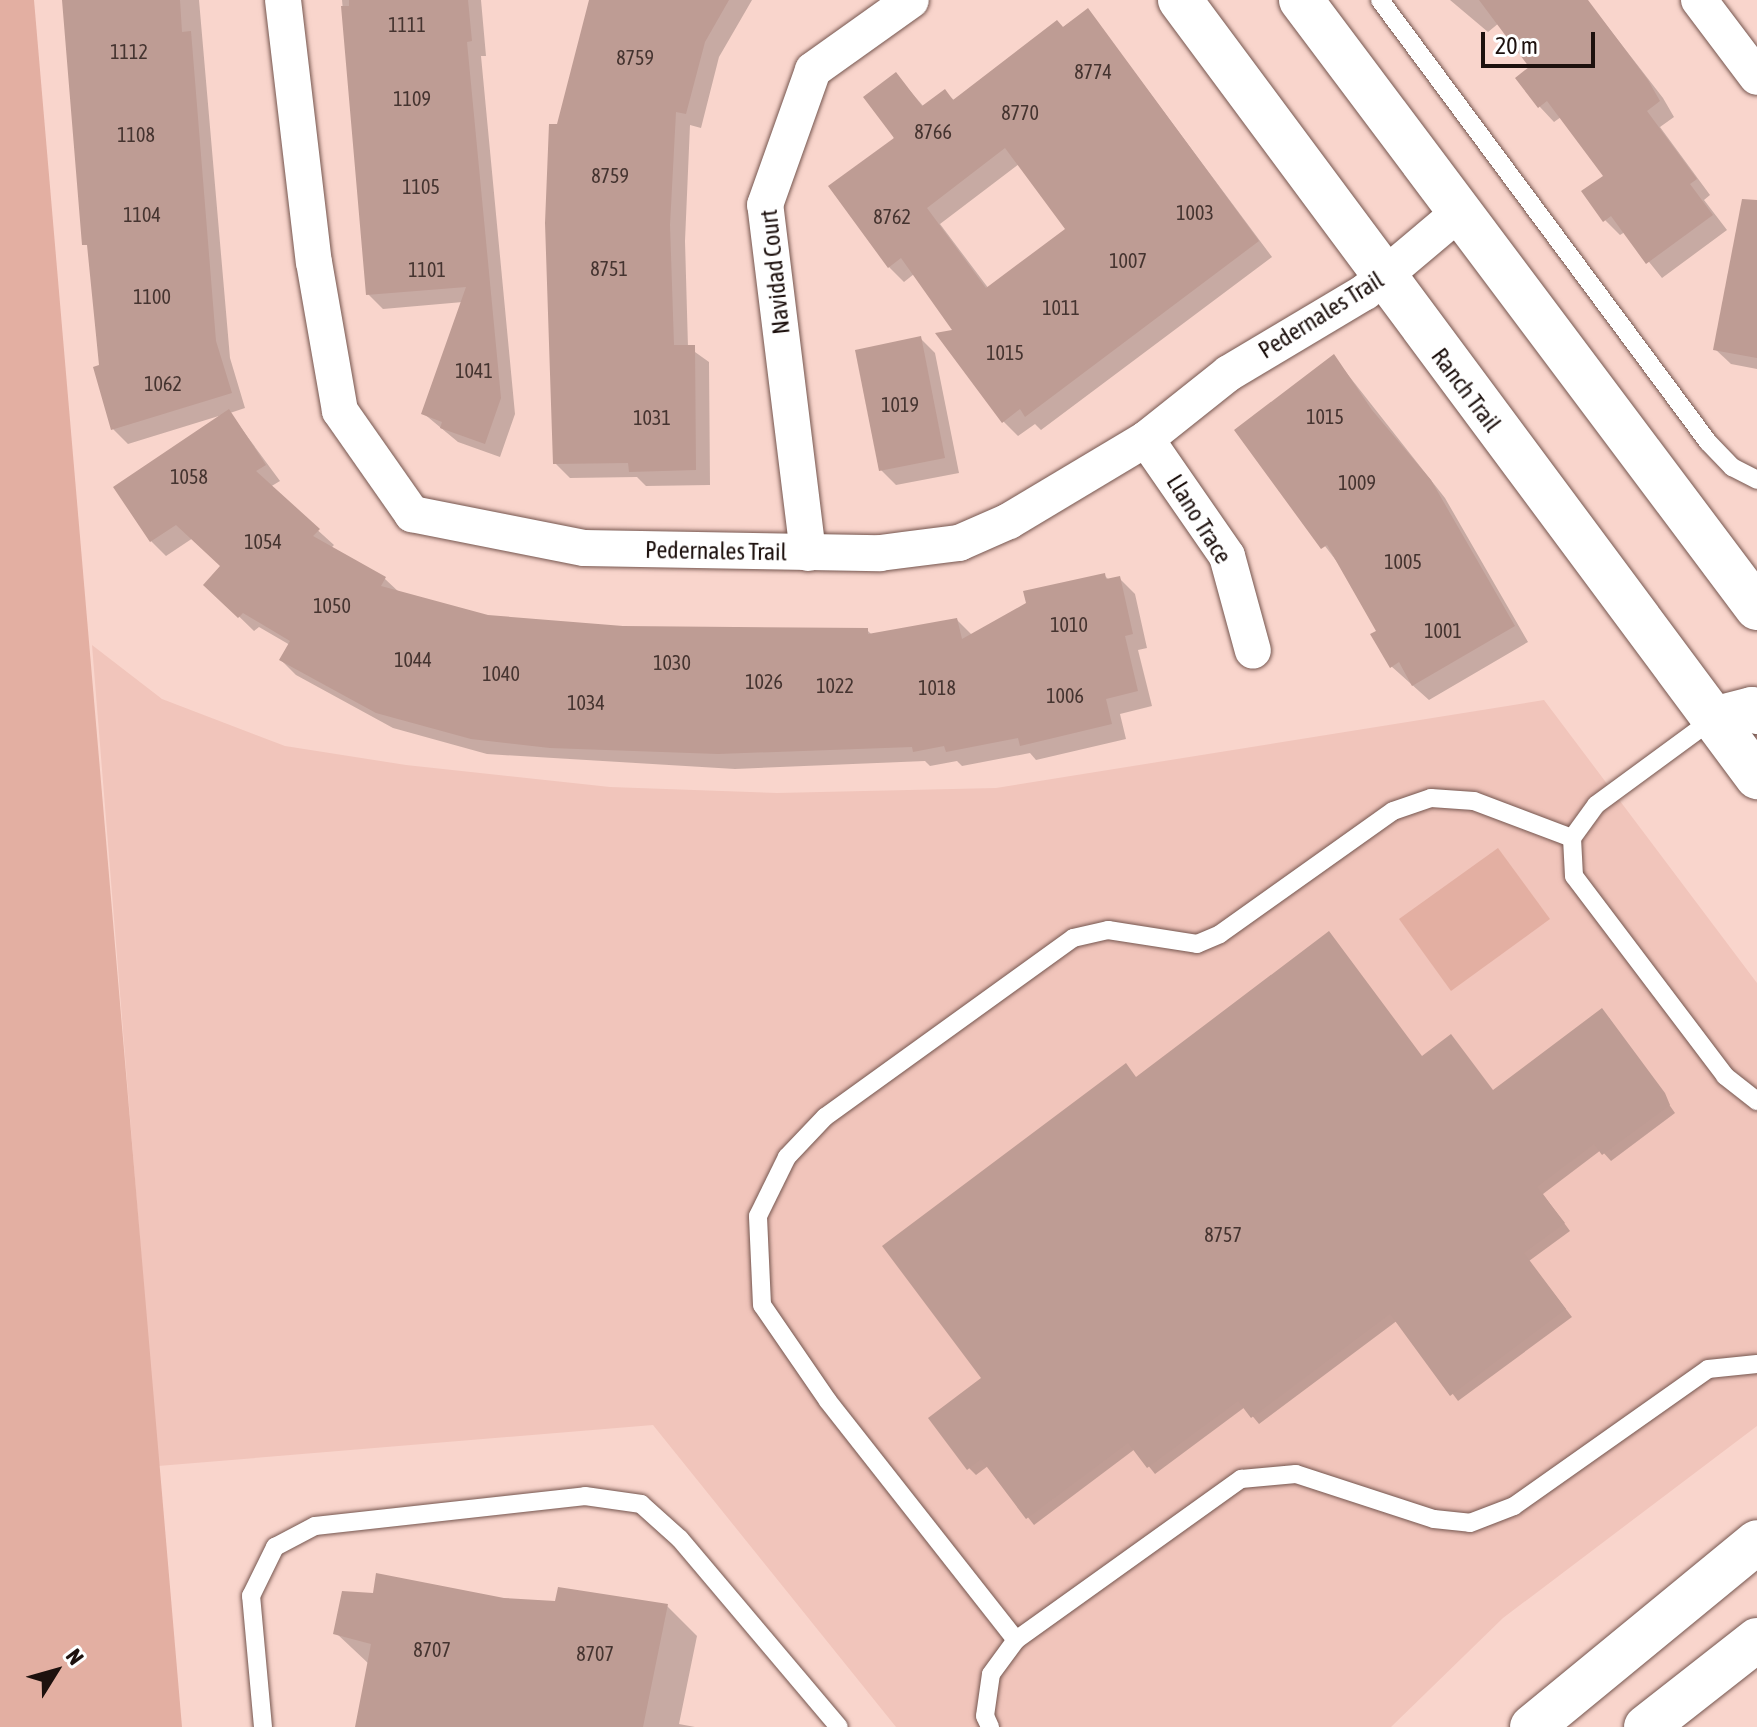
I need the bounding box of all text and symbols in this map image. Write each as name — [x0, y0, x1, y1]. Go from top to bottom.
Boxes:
house number: 1111 — [388, 12, 426, 36]
scale bar — [1485, 16, 1599, 66]
text: 20 m — [1495, 32, 1538, 59]
house number: 1112 — [110, 39, 148, 63]
house number: 8759 — [616, 45, 654, 69]
house number: 8774 — [1074, 59, 1112, 83]
house number: 1109 — [393, 86, 431, 110]
house number: 8770 — [1001, 100, 1039, 124]
house number: 8766 — [914, 119, 952, 143]
house number: 1108 — [117, 122, 155, 146]
house number: 8759 — [591, 163, 629, 187]
house number: 1105 — [402, 174, 440, 198]
house number: 1003 — [1176, 200, 1214, 224]
house number: 1104 — [123, 202, 161, 226]
house number: 8762 — [873, 204, 911, 228]
street label: Navidad Court — [754, 208, 796, 336]
house number: 1007 — [1109, 248, 1147, 272]
house number: 8751 — [590, 256, 628, 280]
house number: 1101 — [408, 257, 446, 281]
street label: Pedernales Trail — [1253, 265, 1389, 365]
house number: 1100 — [133, 284, 171, 308]
house number: 1011 — [1042, 295, 1080, 319]
house number: 1015 — [986, 340, 1024, 364]
street label: Ranch Trail — [1425, 342, 1507, 438]
house number: 1041 — [455, 358, 493, 382]
house number: 1062 — [144, 371, 182, 395]
house number: 1019 — [881, 392, 919, 416]
house number: 1015 — [1306, 404, 1344, 428]
house number: 1031 — [633, 405, 671, 429]
house number: 1058 — [170, 464, 208, 488]
street label: Llano Trace — [1160, 469, 1238, 569]
house number: 1009 — [1338, 470, 1376, 494]
house number: 1054 — [244, 529, 282, 553]
street label: Pedernales Trail — [645, 535, 787, 567]
house number: 1005 — [1384, 549, 1422, 573]
house number: 1050 — [313, 593, 351, 617]
house number: 1010 — [1050, 612, 1088, 636]
house number: 1001 — [1424, 618, 1462, 642]
house number: 1044 — [394, 647, 432, 671]
house number: 1030 — [653, 650, 691, 674]
house number: 1040 — [482, 661, 520, 685]
house number: 1026 — [745, 669, 783, 693]
house number: 1022 — [816, 673, 854, 697]
house number: 1018 — [918, 675, 956, 699]
house number: 1006 — [1046, 683, 1084, 707]
house number: 1034 — [567, 690, 605, 714]
house number: 8757 — [1204, 1222, 1242, 1246]
north arrow — [16, 1631, 96, 1711]
house number: 8707 — [413, 1637, 451, 1661]
house number: 8707 — [576, 1641, 614, 1665]
text: N — [61, 1644, 89, 1670]

